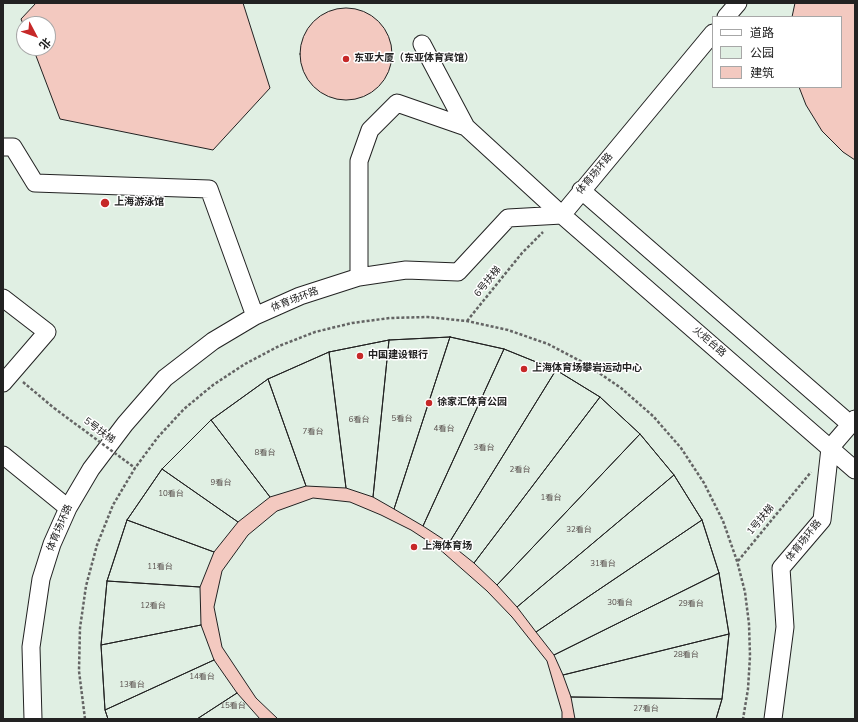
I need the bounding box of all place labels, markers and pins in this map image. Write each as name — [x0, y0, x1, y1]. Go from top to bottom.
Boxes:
place label: 东亚大厦（东亚体育宾馆） — [354, 53, 474, 65]
marker: 东亚大厦（东亚体育宾馆） — [341, 54, 351, 64]
marker: 上海游泳馆 — [99, 197, 111, 209]
place label: 上海游泳馆 — [114, 197, 164, 209]
place label: 中国建设银行 — [368, 350, 428, 362]
marker: 中国建设银行 — [355, 351, 365, 361]
place label: 上海体育场攀岩运动中心 — [532, 363, 642, 375]
marker: 上海体育场攀岩运动中心 — [519, 364, 529, 374]
place label: 徐家汇体育公园 — [437, 397, 507, 409]
marker: 徐家汇体育公园 — [424, 398, 434, 408]
place label: 上海体育场 — [422, 541, 472, 553]
marker: 上海体育场 — [409, 542, 419, 552]

